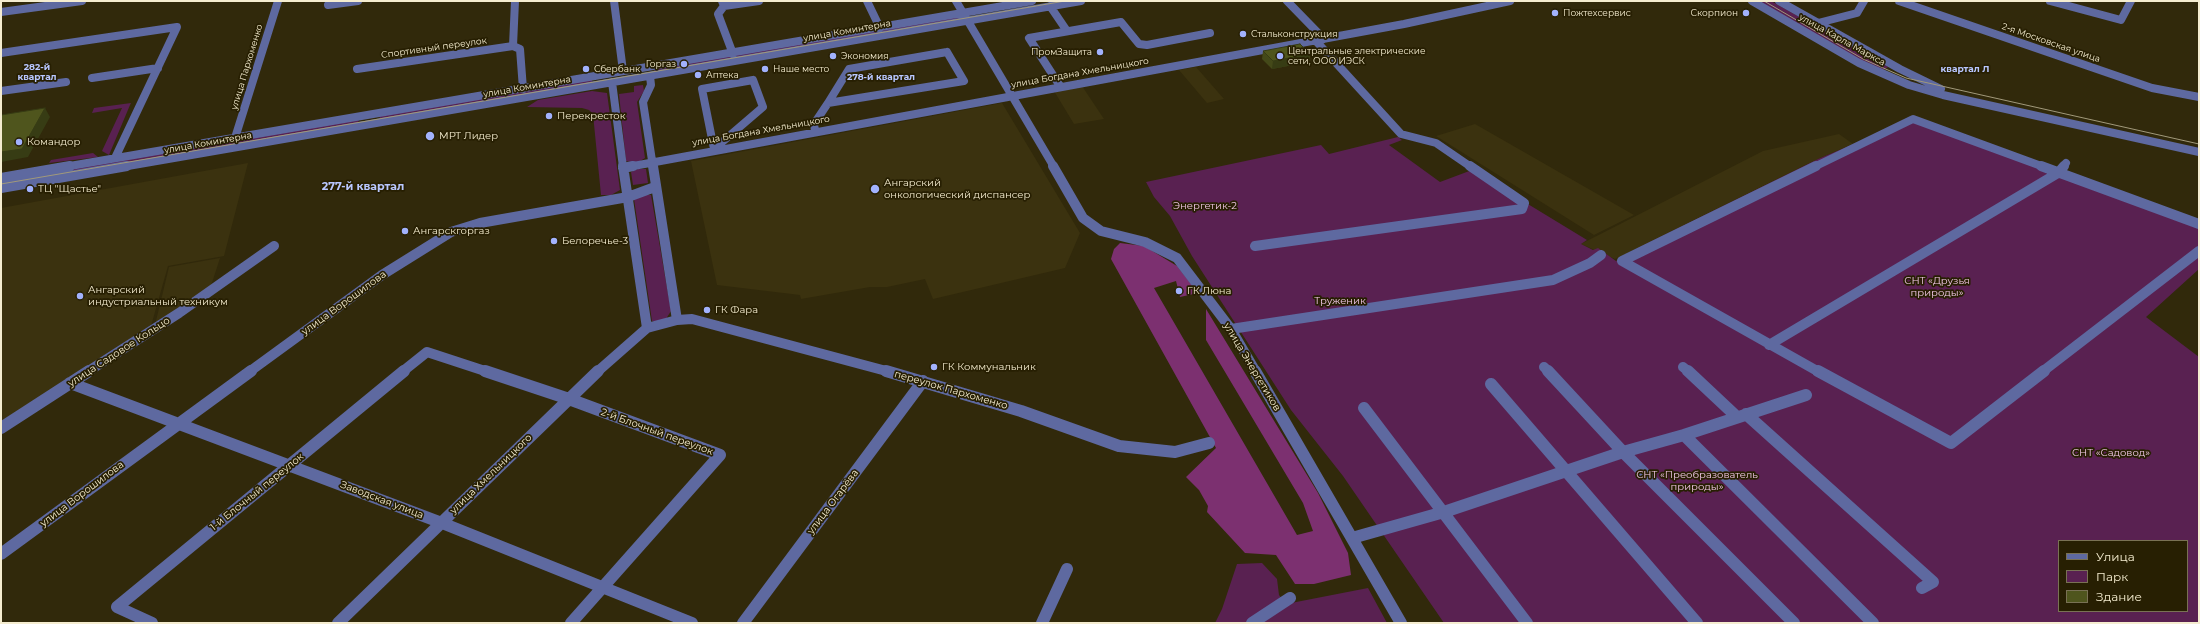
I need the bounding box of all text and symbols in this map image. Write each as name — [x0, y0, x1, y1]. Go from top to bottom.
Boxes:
marker: Пожтехсервис — [1550, 8, 1560, 18]
place label: Пожтехсервис — [1563, 8, 1631, 18]
place label: Скорпион — [1691, 8, 1738, 18]
marker: Скорпион — [1741, 8, 1751, 18]
street label: улица Карла Маркса — [1797, 12, 1887, 68]
street label: улица Коминтерна — [802, 18, 892, 44]
street label: 2-я Московская улица — [2000, 21, 2102, 65]
street label: улица Пархоменко — [229, 23, 265, 111]
marker: Стальконструкция — [1238, 29, 1248, 39]
place label: Стальконструкция — [1251, 29, 1338, 39]
street label: Спортивный переулок — [380, 35, 488, 61]
place label: Центральные электрические сети, ООО ИЭСК — [1288, 46, 1426, 67]
place label: ПромЗащита — [1031, 47, 1092, 57]
marker: ПромЗащита — [1095, 47, 1105, 57]
marker: Экономия — [828, 51, 838, 61]
place label: Экономия — [841, 51, 889, 61]
marker: Центральные электрические сети, ООО ИЭСК — [1275, 51, 1285, 61]
street label: улица Богдана Хмельницкого — [1010, 56, 1150, 90]
place label: Горгаз — [646, 59, 676, 69]
marker: Горгаз — [679, 59, 689, 69]
district label: 282-й квартал — [17, 62, 57, 83]
marker: Сбербанк — [581, 64, 591, 74]
place label: Сбербанк — [594, 64, 640, 74]
marker: Наше место — [760, 64, 770, 74]
place label: Наше место — [773, 64, 829, 74]
district label: квартал Л — [1941, 64, 1989, 74]
marker: Аптека — [693, 70, 703, 80]
place label: Аптека — [706, 70, 739, 80]
district label: 278-й квартал — [847, 72, 915, 82]
street label: улица Коминтерна — [482, 74, 572, 100]
place label: Перекресток — [557, 110, 626, 122]
marker: Перекресток — [544, 111, 554, 121]
street label: улица Богдана Хмельницкого — [691, 114, 831, 148]
street label: улица Коминтерна — [163, 130, 253, 156]
marker: МРТ Лидер — [424, 130, 436, 142]
place label: МРТ Лидер — [439, 130, 498, 142]
place label: Командор — [27, 136, 80, 148]
marker: Командор — [14, 137, 24, 147]
place label: Ангарский онкологический диспансер — [884, 177, 1030, 200]
district label: 277-й квартал — [322, 180, 404, 194]
place label: ТЦ "Щастье" — [38, 183, 101, 195]
marker: Ангарский онкологический диспансер — [869, 183, 881, 195]
marker: ТЦ "Щастье" — [25, 184, 35, 194]
park label: Энергетик-2 — [1173, 200, 1237, 212]
place label: Ангарскгоргаз — [413, 225, 490, 237]
marker: Ангарскгоргаз — [400, 226, 410, 236]
place label: Белоречье-3 — [562, 235, 628, 247]
marker: Белоречье-3 — [549, 236, 559, 246]
street label: улица Ворошилова — [299, 268, 389, 338]
park label: СНТ «Друзья природы» — [1904, 275, 1970, 298]
place label: Ангарский индустриальный техникум — [88, 284, 228, 308]
place label: ГК Люна — [1187, 285, 1231, 297]
marker: ГК Люна — [1174, 286, 1184, 296]
marker: Ангарский индустриальный техникум — [75, 291, 85, 301]
park label: Труженик — [1314, 295, 1366, 307]
place label: ГК Фара — [715, 304, 758, 316]
marker: ГК Фара — [702, 305, 712, 315]
street label: улица Садовое Кольцо — [66, 315, 172, 389]
street label: улица Энергетиков — [1221, 321, 1283, 413]
place label: ГК Коммунальник — [942, 361, 1036, 373]
marker: ГК Коммунальник — [929, 362, 939, 372]
street label: переулок Пархоменко — [893, 368, 1009, 412]
street label: 2-й Блочный переулок — [599, 406, 715, 458]
street label: улица Хмельницкого — [447, 432, 535, 516]
park label: СНТ «Садовод» — [2072, 447, 2150, 459]
street label: 1-й Блочный переулок — [208, 451, 306, 533]
street label: улица Ворошилова — [38, 459, 126, 529]
street label: улица Огарёва — [805, 467, 861, 537]
park label: СНТ «Преобразователь природы» — [1636, 469, 1758, 492]
street label: Заводская улица — [339, 479, 425, 521]
legend — [2058, 540, 2188, 612]
text: Улица — [2096, 549, 2135, 564]
text: Парк — [2096, 569, 2128, 584]
text: Здание — [2096, 589, 2142, 604]

